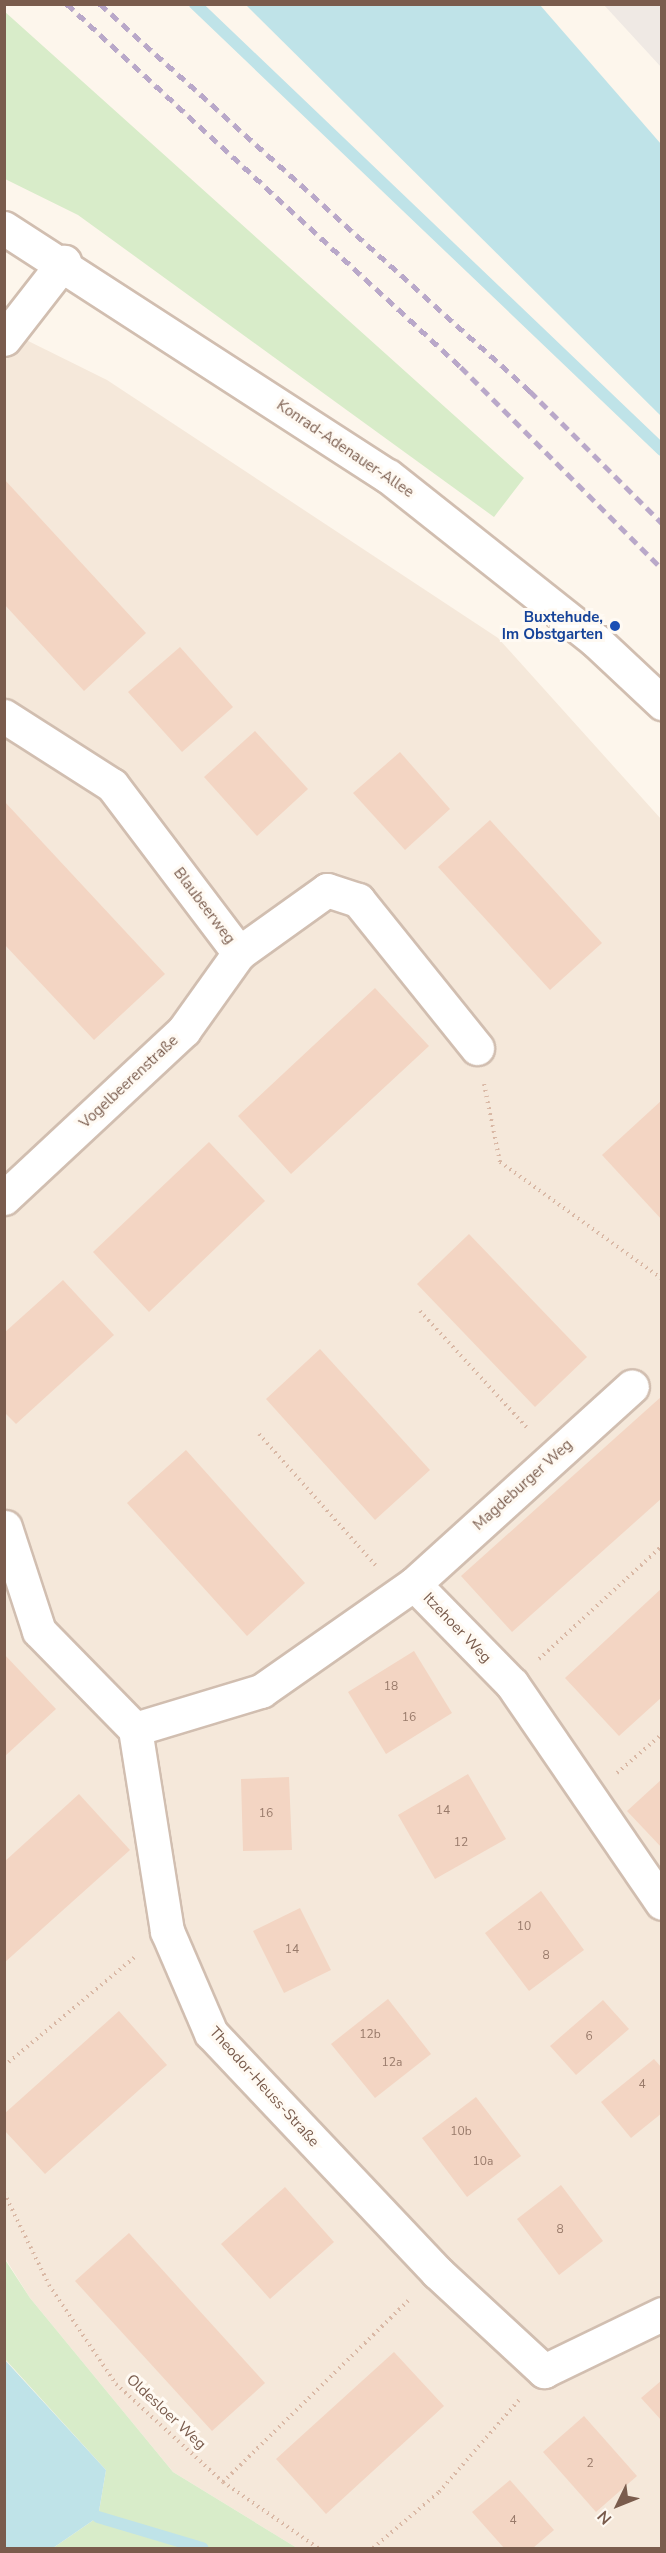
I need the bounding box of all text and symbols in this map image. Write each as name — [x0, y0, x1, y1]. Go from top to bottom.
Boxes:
street label: Konrad-Adenauer-Allee — [273, 396, 417, 502]
place label: Buxtehude, Im Obstgarten — [502, 608, 603, 643]
marker: Buxtehude, Im Obstgarten — [608, 619, 622, 633]
street label: Blaubeerweg — [170, 864, 238, 948]
street label: Vogelbeerenstraße — [76, 1032, 182, 1132]
street label: Magdeburger Weg — [470, 1436, 576, 1534]
street label: Itzehoer Weg — [419, 1589, 495, 1667]
house number: 18 — [384, 1680, 398, 1694]
house number: 16 — [402, 1711, 416, 1725]
house number: 14 — [436, 1804, 450, 1818]
house number: 16 — [259, 1807, 273, 1821]
house number: 12 — [454, 1836, 468, 1850]
house number: 10 — [517, 1920, 531, 1934]
house number: 14 — [285, 1943, 299, 1957]
house number: 8 — [542, 1949, 550, 1963]
street label: Theodor-Heuss-Straße — [205, 2023, 323, 2151]
house number: 12b — [359, 2028, 381, 2042]
house number: 6 — [585, 2030, 593, 2044]
house number: 12a — [382, 2056, 402, 2070]
house number: 4 — [638, 2078, 646, 2092]
house number: 10b — [450, 2125, 472, 2139]
house number: 10a — [473, 2155, 493, 2169]
house number: 8 — [556, 2223, 564, 2237]
street label: Oldesloer Weg — [123, 2371, 209, 2453]
house number: 2 — [586, 2457, 594, 2471]
north arrow — [588, 2475, 648, 2535]
text: N — [593, 2505, 617, 2529]
house number: 4 — [509, 2514, 517, 2528]

